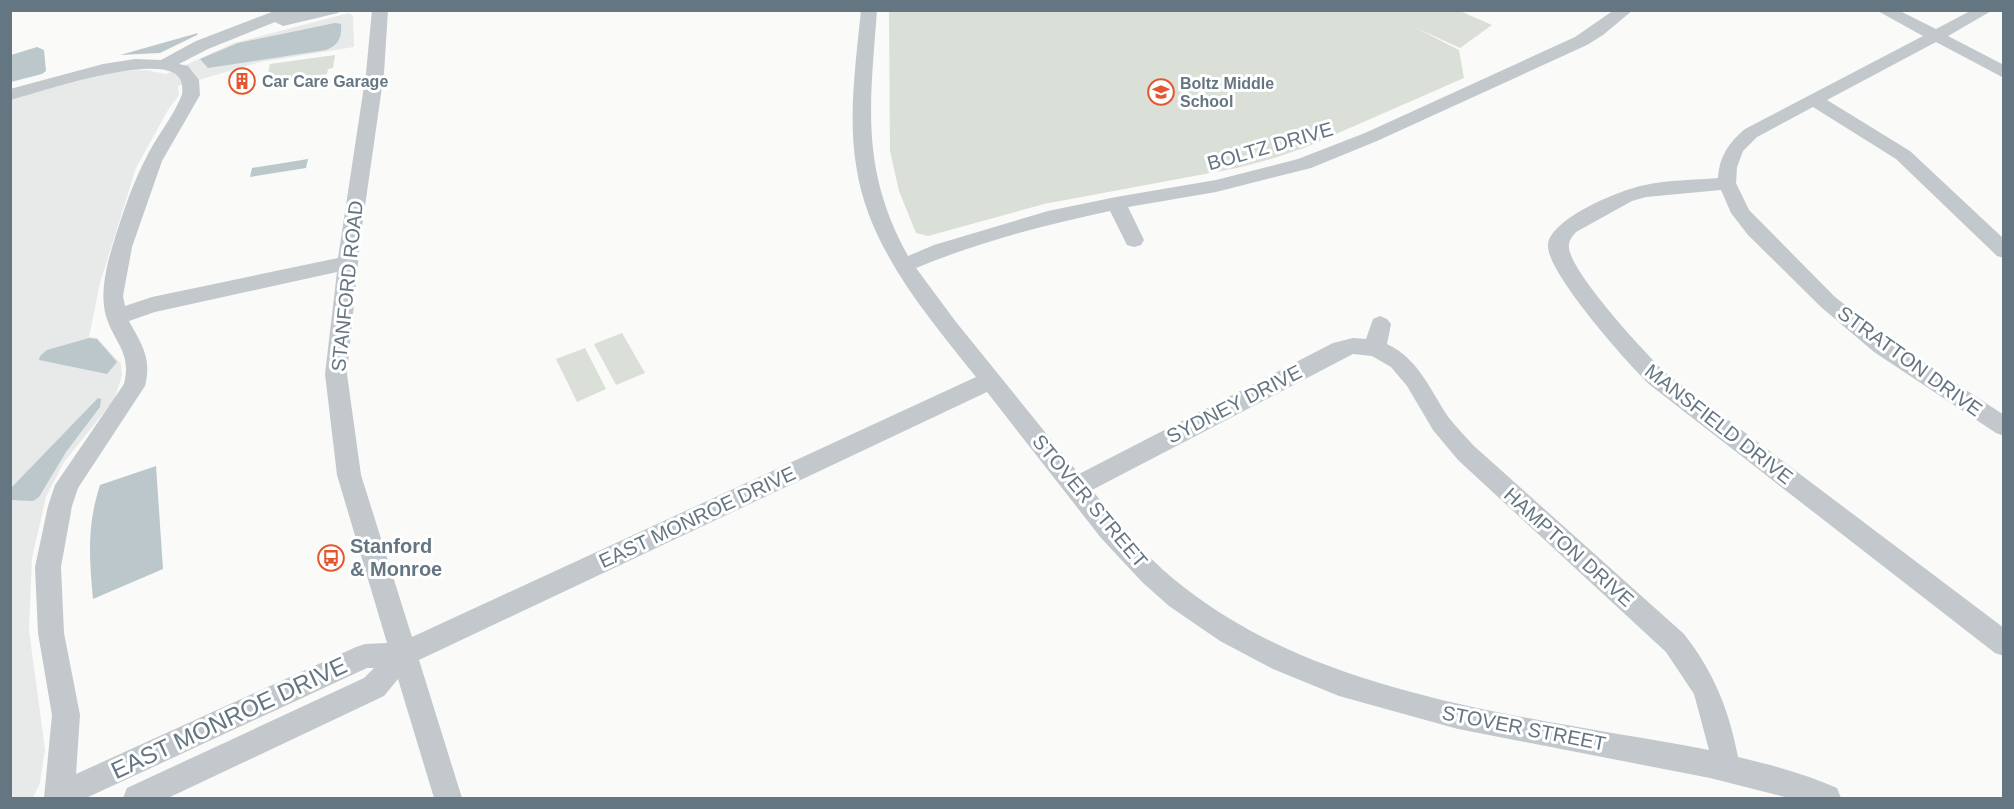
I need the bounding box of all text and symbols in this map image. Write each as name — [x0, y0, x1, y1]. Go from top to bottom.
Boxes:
building icon: Car Care Garage — [227, 66, 257, 96]
place label: Car Care Garage — [262, 73, 388, 90]
place label: Boltz Middle School — [1180, 75, 1274, 110]
school or university icon: Boltz Middle School — [1146, 77, 1176, 107]
street label: BOLTZ DRIVE — [1205, 118, 1335, 174]
street label: STANFORD ROAD — [327, 199, 367, 373]
street label: STRATTON DRIVE — [1834, 301, 1986, 421]
street label: SYDNEY DRIVE — [1163, 360, 1305, 448]
street label: MANSFIELD DRIVE — [1641, 360, 1797, 488]
street label: STOVER STREET — [1028, 430, 1152, 572]
street label: EAST MONROE DRIVE — [595, 462, 799, 572]
street label: HAMPTON DRIVE — [1500, 483, 1638, 611]
place label: Stanford & Monroe — [350, 535, 442, 580]
bus stop icon: Stanford & Monroe — [316, 543, 346, 573]
street label: EAST MONROE DRIVE — [107, 651, 351, 784]
street label: STOVER STREET — [1440, 701, 1608, 755]

